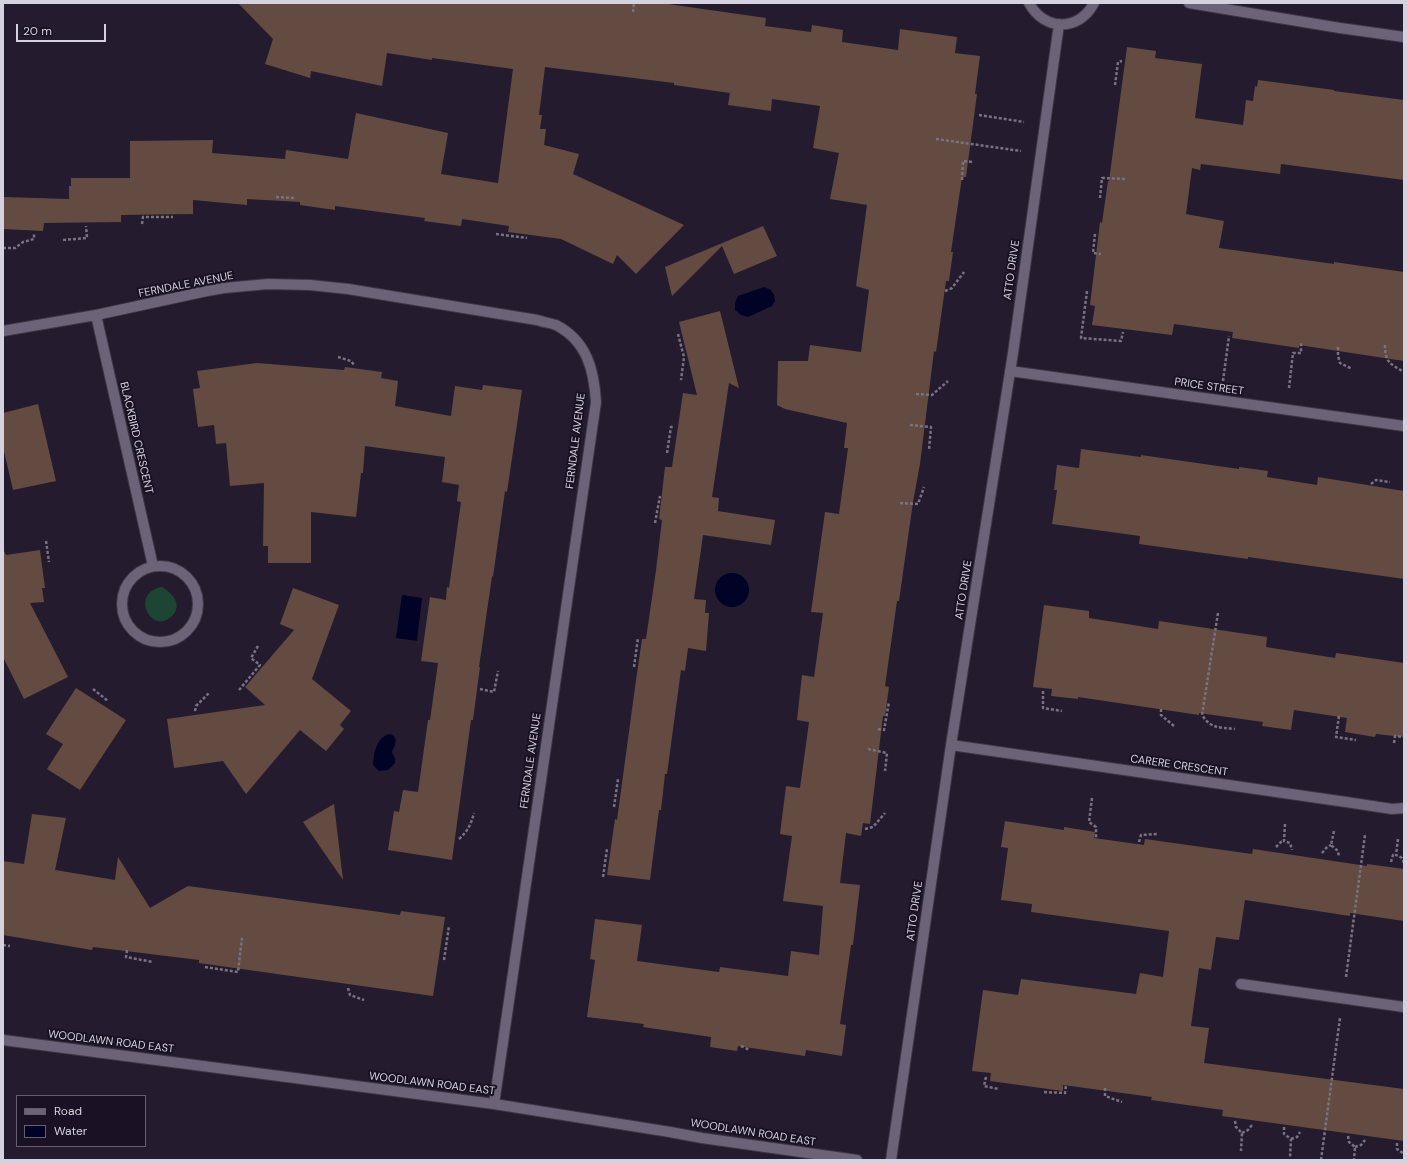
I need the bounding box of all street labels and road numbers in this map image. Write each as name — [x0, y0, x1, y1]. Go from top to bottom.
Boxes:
street label: ATTO DRIVE — [1001, 239, 1023, 301]
street label: FERNDALE AVENUE — [137, 269, 235, 301]
street label: PRICE STREET — [1173, 376, 1245, 398]
street label: BLACKBIRD CRESCENT — [117, 381, 155, 495]
street label: FERNDALE AVENUE — [564, 392, 588, 490]
street label: ATTO DRIVE — [953, 559, 975, 621]
street label: FERNDALE AVENUE — [518, 712, 544, 810]
street label: CARERE CRESCENT — [1129, 753, 1229, 779]
street label: ATTO DRIVE — [904, 880, 926, 942]
street label: WOODLAWN ROAD EAST — [47, 1028, 175, 1056]
street label: WOODLAWN ROAD EAST — [368, 1070, 496, 1098]
street label: WOODLAWN ROAD EAST — [689, 1117, 817, 1149]

